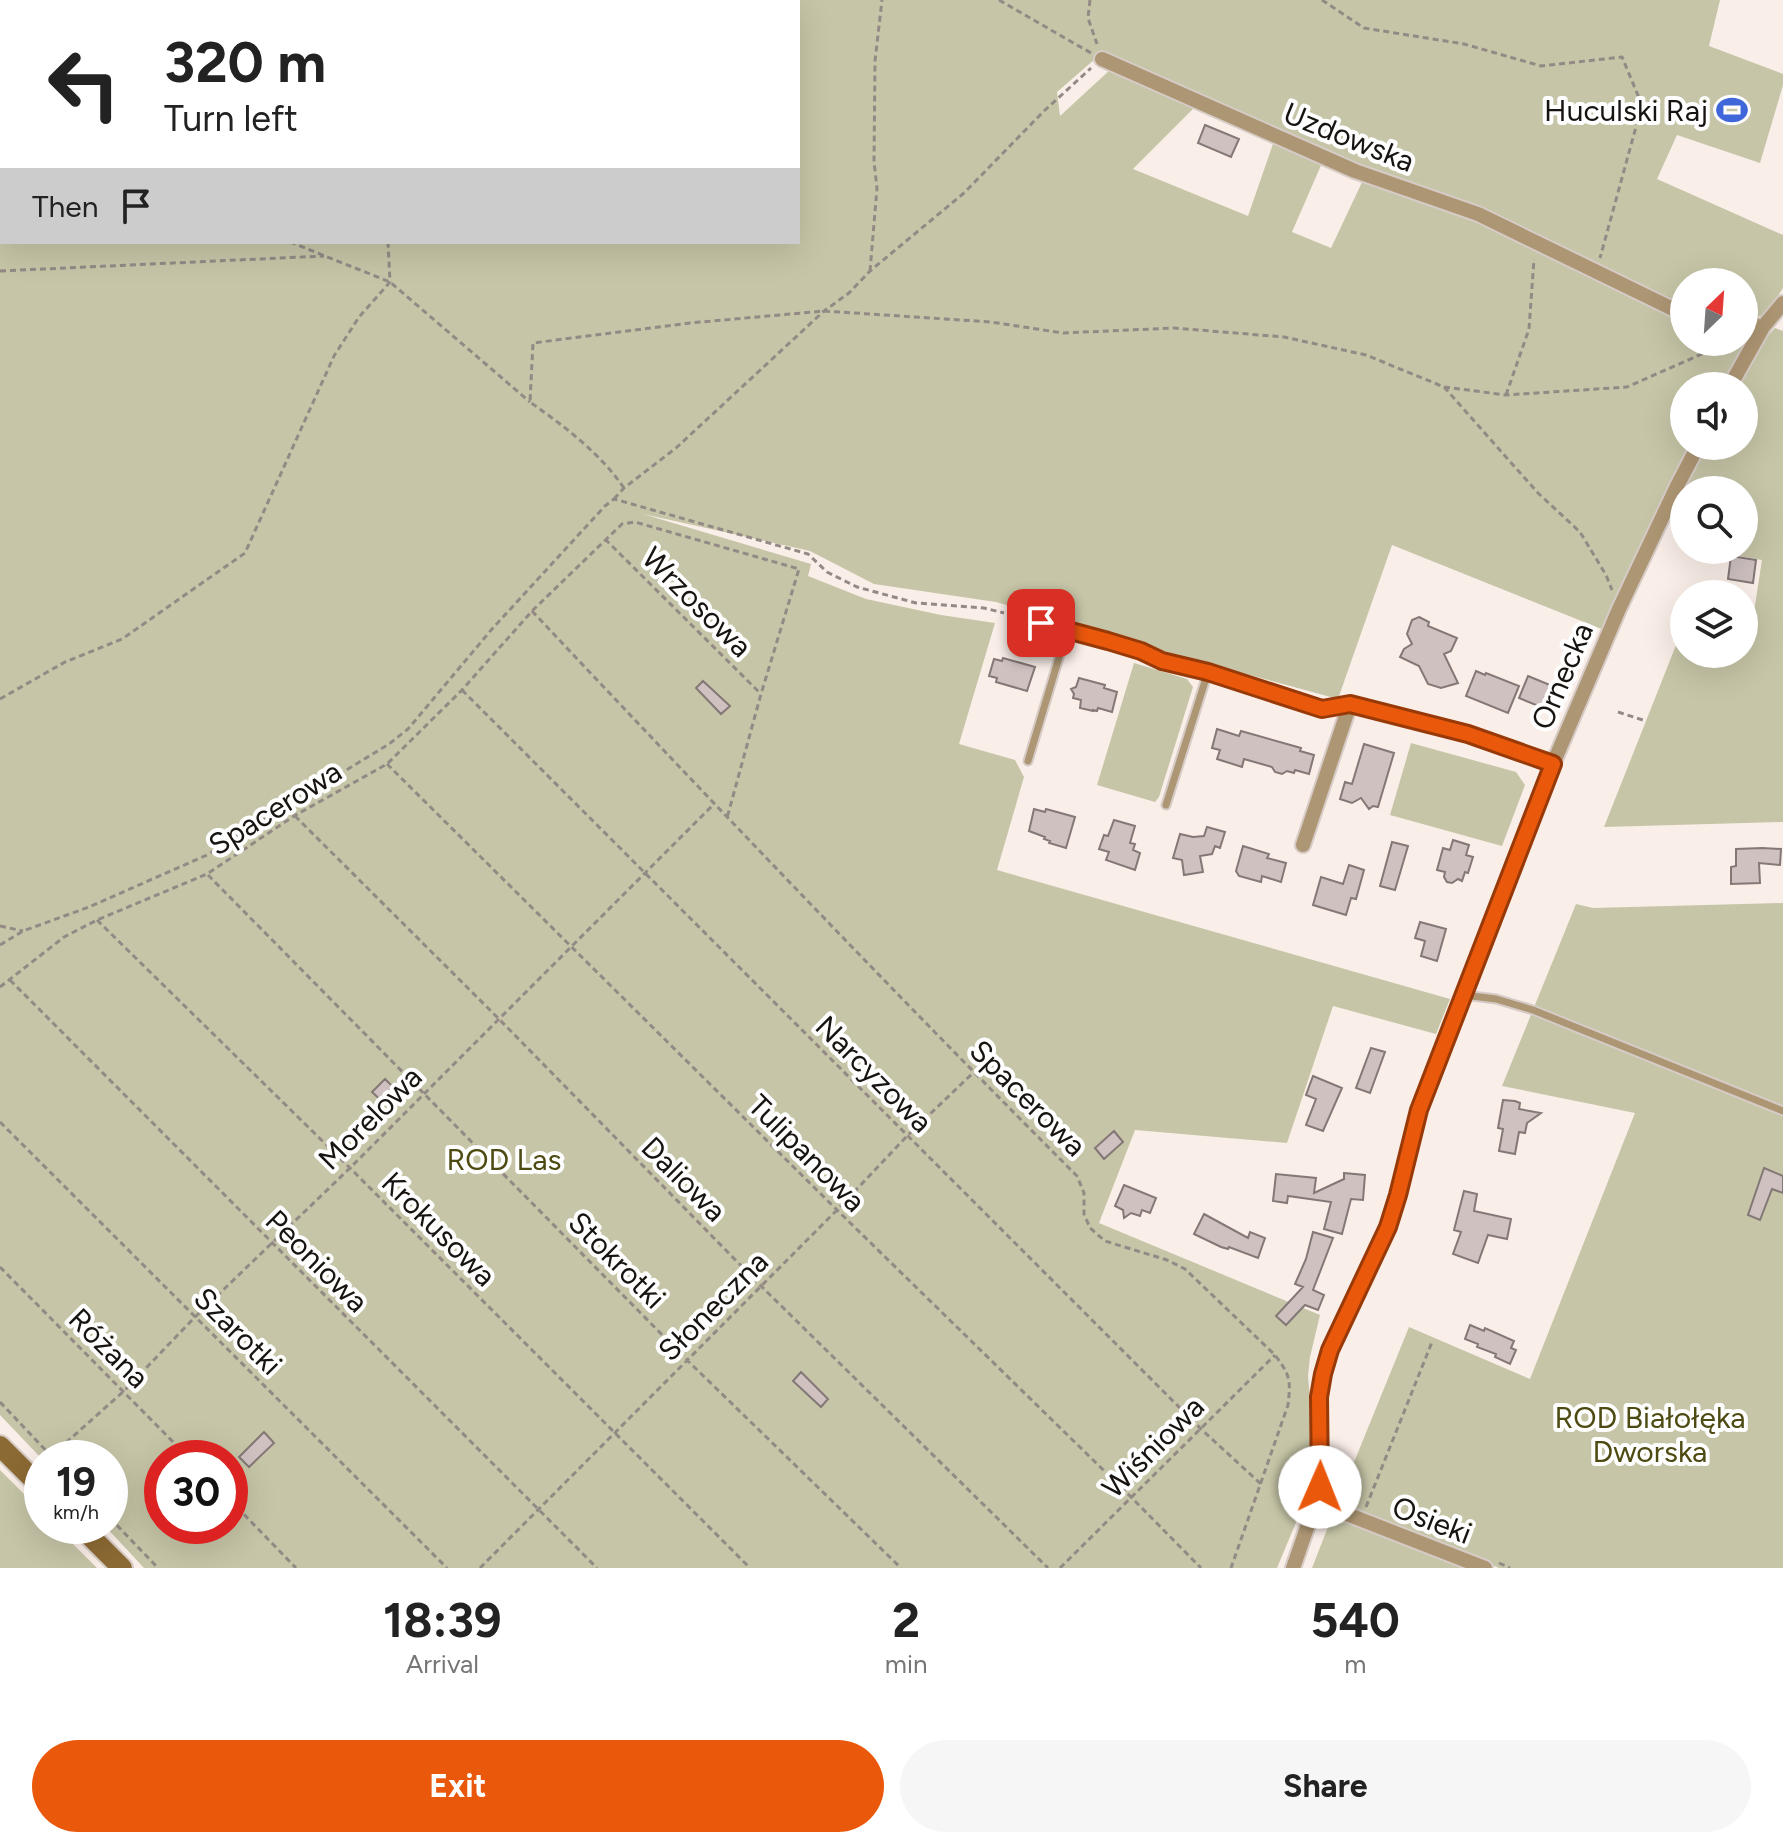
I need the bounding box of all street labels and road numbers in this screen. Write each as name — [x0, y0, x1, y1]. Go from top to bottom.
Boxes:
street label: Uzdowska — [1278, 94, 1420, 180]
street label: Wrzosowa — [634, 539, 760, 665]
street label: Ornecka — [1523, 617, 1601, 735]
street label: Spacerowa — [202, 753, 348, 863]
street label: Narcyzowa — [808, 1008, 940, 1140]
street label: Spacerowa — [962, 1032, 1094, 1164]
street label: Morelowa — [310, 1058, 430, 1178]
street label: Tulipanowa — [741, 1087, 873, 1219]
street label: Daliowa — [634, 1129, 734, 1229]
street label: Krokusowa — [374, 1164, 504, 1294]
street label: Peoniowa — [258, 1202, 376, 1320]
street label: Stokrotki — [561, 1204, 673, 1316]
street label: Słoneczna — [650, 1243, 776, 1369]
street label: Szarotki — [186, 1279, 290, 1383]
street label: Różana — [61, 1300, 157, 1396]
street label: Wiśniowa — [1094, 1388, 1212, 1506]
street label: Osieki — [1387, 1488, 1477, 1552]

